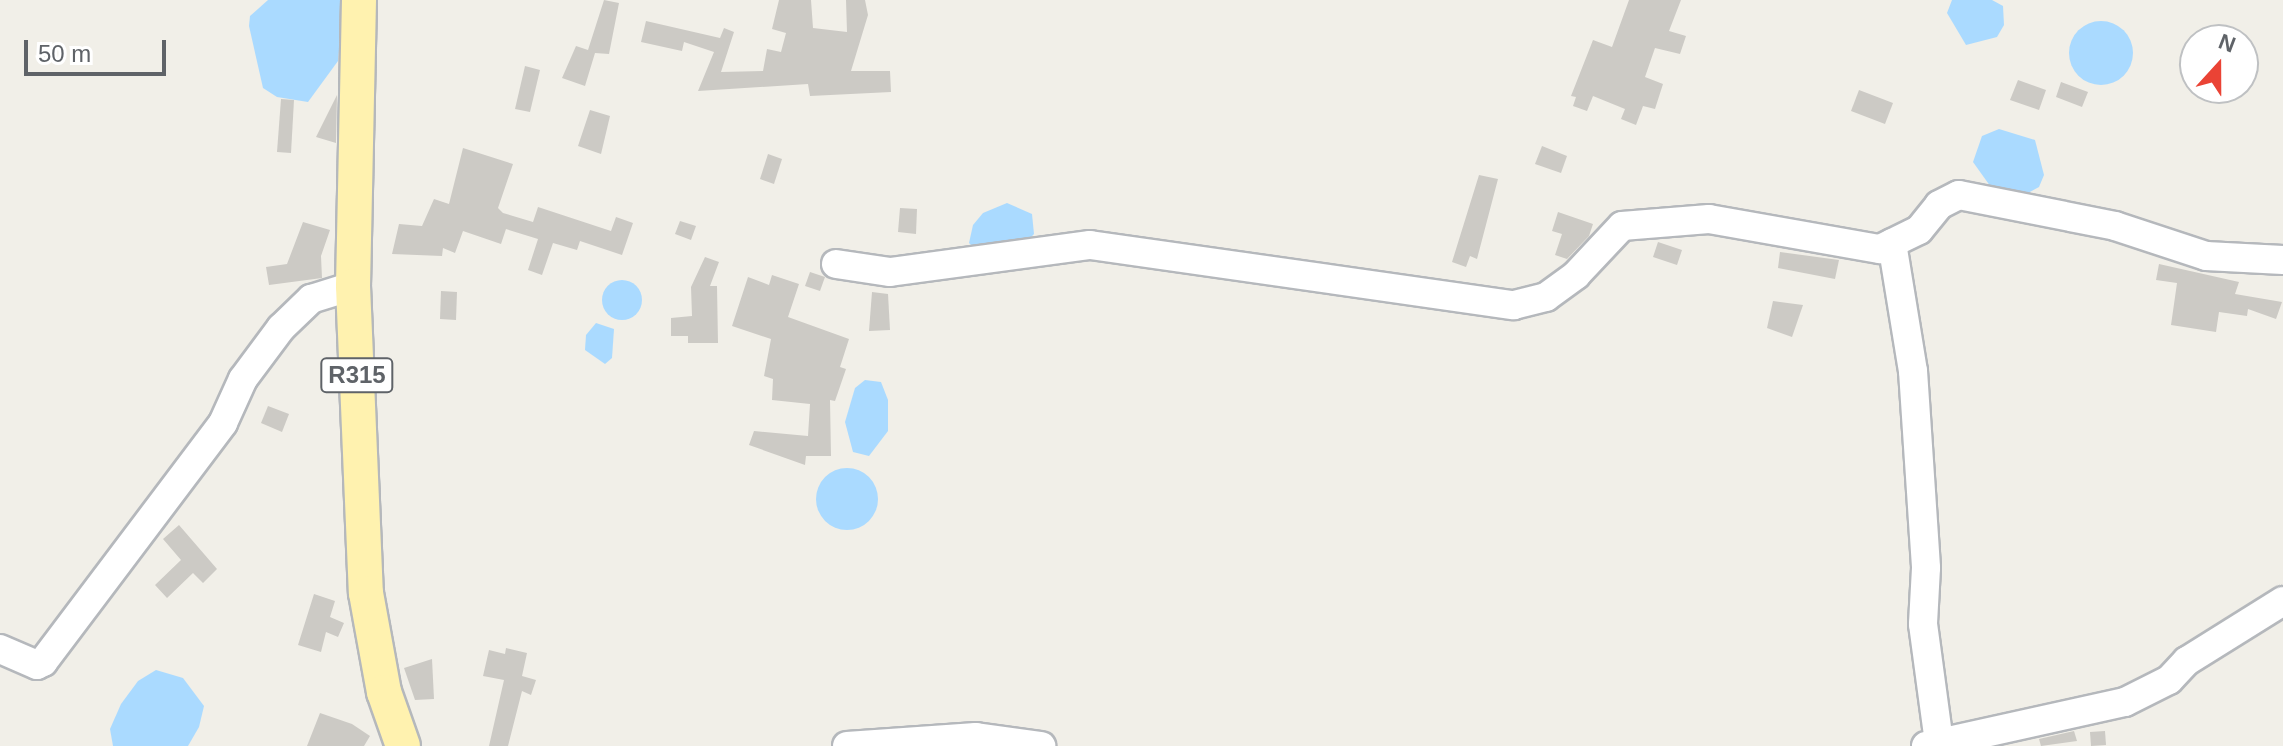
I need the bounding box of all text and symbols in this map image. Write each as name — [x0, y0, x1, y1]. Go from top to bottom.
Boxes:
scale bar — [28, 24, 170, 74]
north arrow — [2179, 24, 2259, 104]
text: N — [2215, 28, 2239, 58]
text: 50 m — [38, 40, 91, 67]
road number: R315 — [319, 355, 395, 395]

